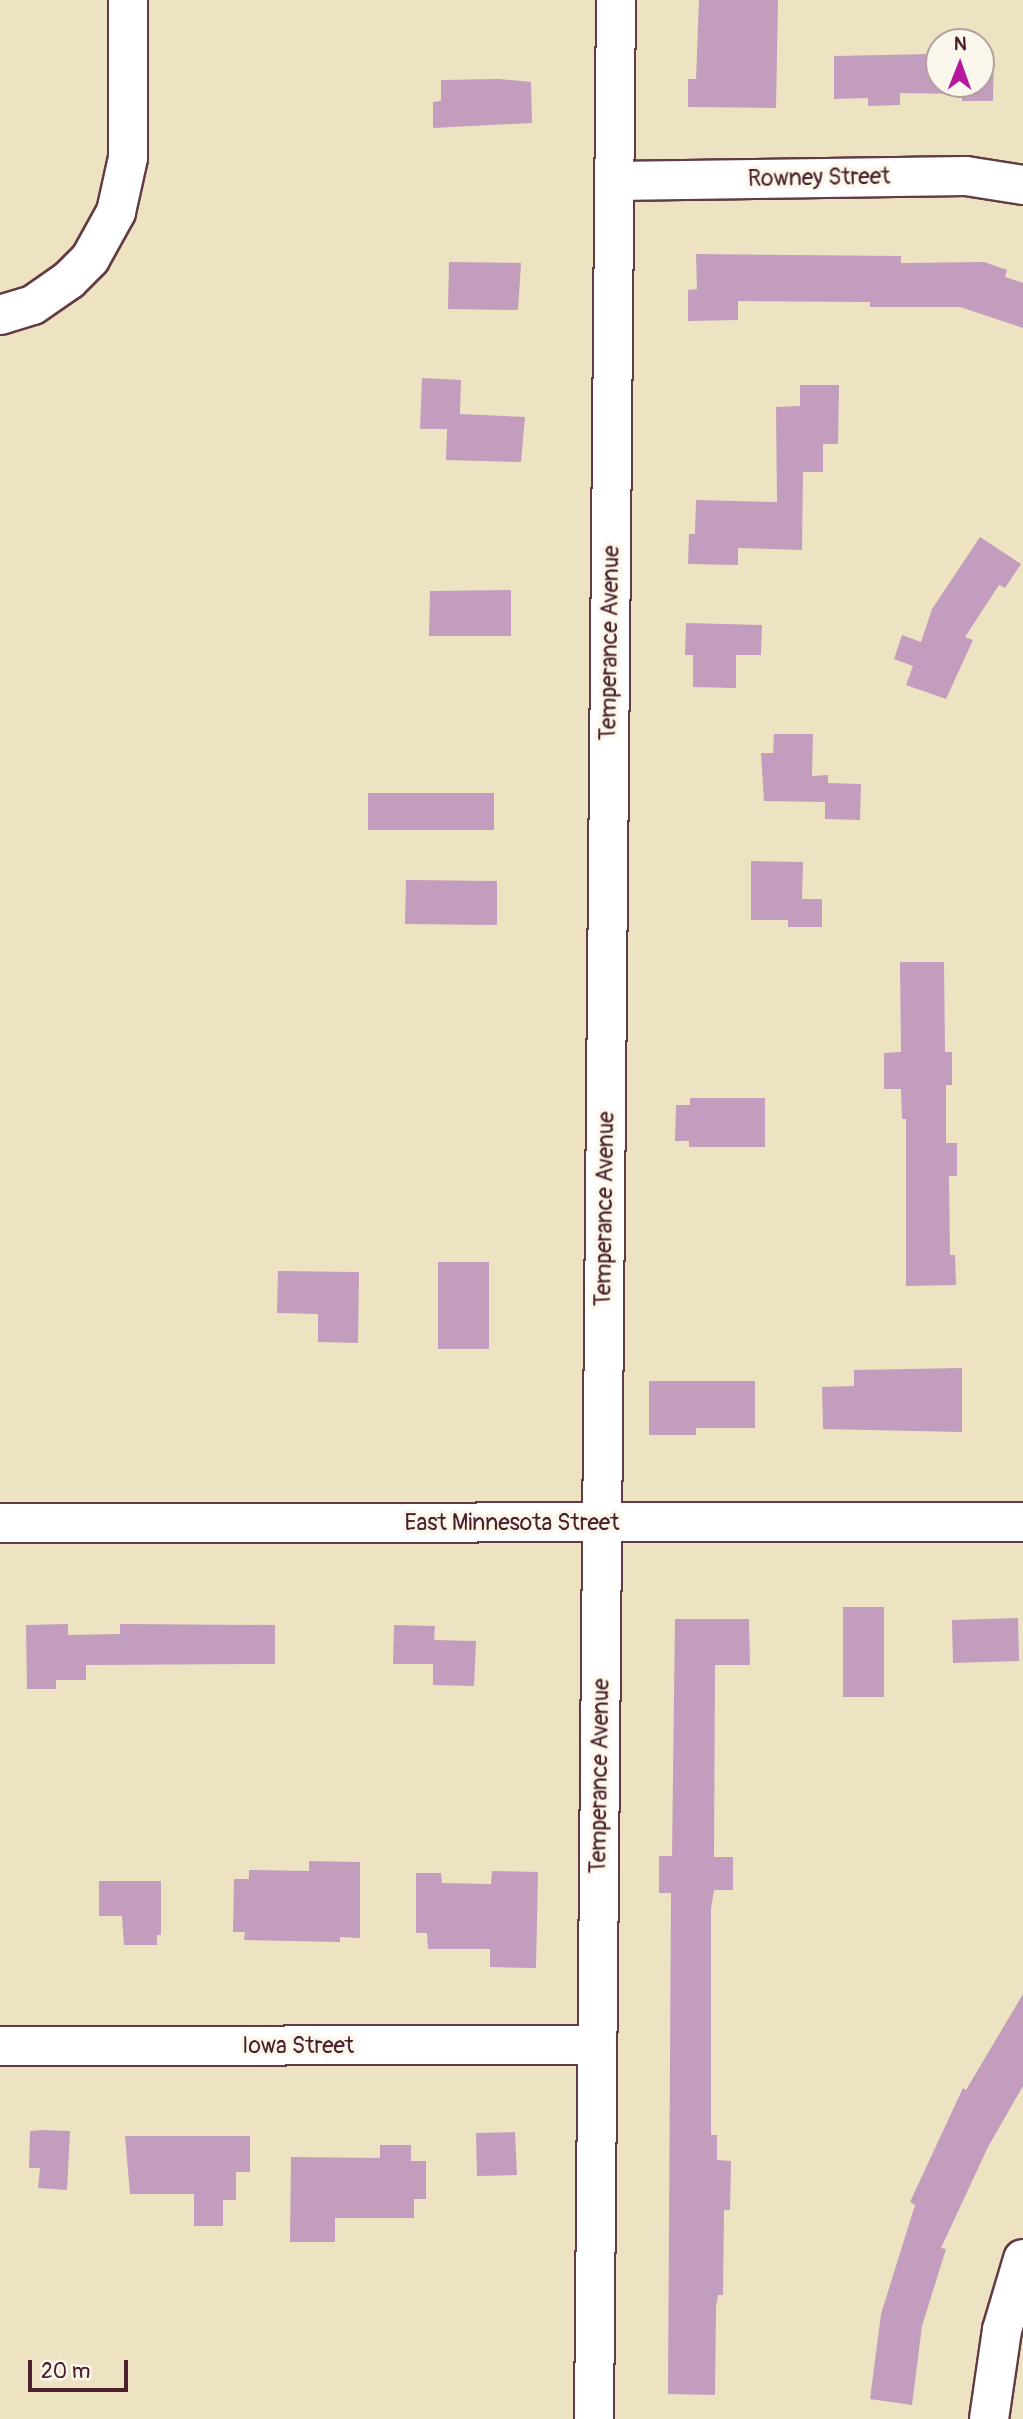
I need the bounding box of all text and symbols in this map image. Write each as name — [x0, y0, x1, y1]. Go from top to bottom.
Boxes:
north arrow — [925, 28, 995, 98]
text: N — [954, 32, 967, 56]
street label: Rowney Street — [748, 163, 890, 193]
street label: Temperance Avenue — [594, 545, 626, 741]
street label: Temperance Avenue — [589, 1111, 621, 1307]
street label: East Minnesota Street — [405, 1509, 619, 1537]
street label: Temperance Avenue — [584, 1678, 616, 1874]
street label: Iowa Street — [242, 2032, 354, 2060]
scale bar — [32, 2346, 131, 2390]
text: 20 m — [41, 2358, 90, 2385]

